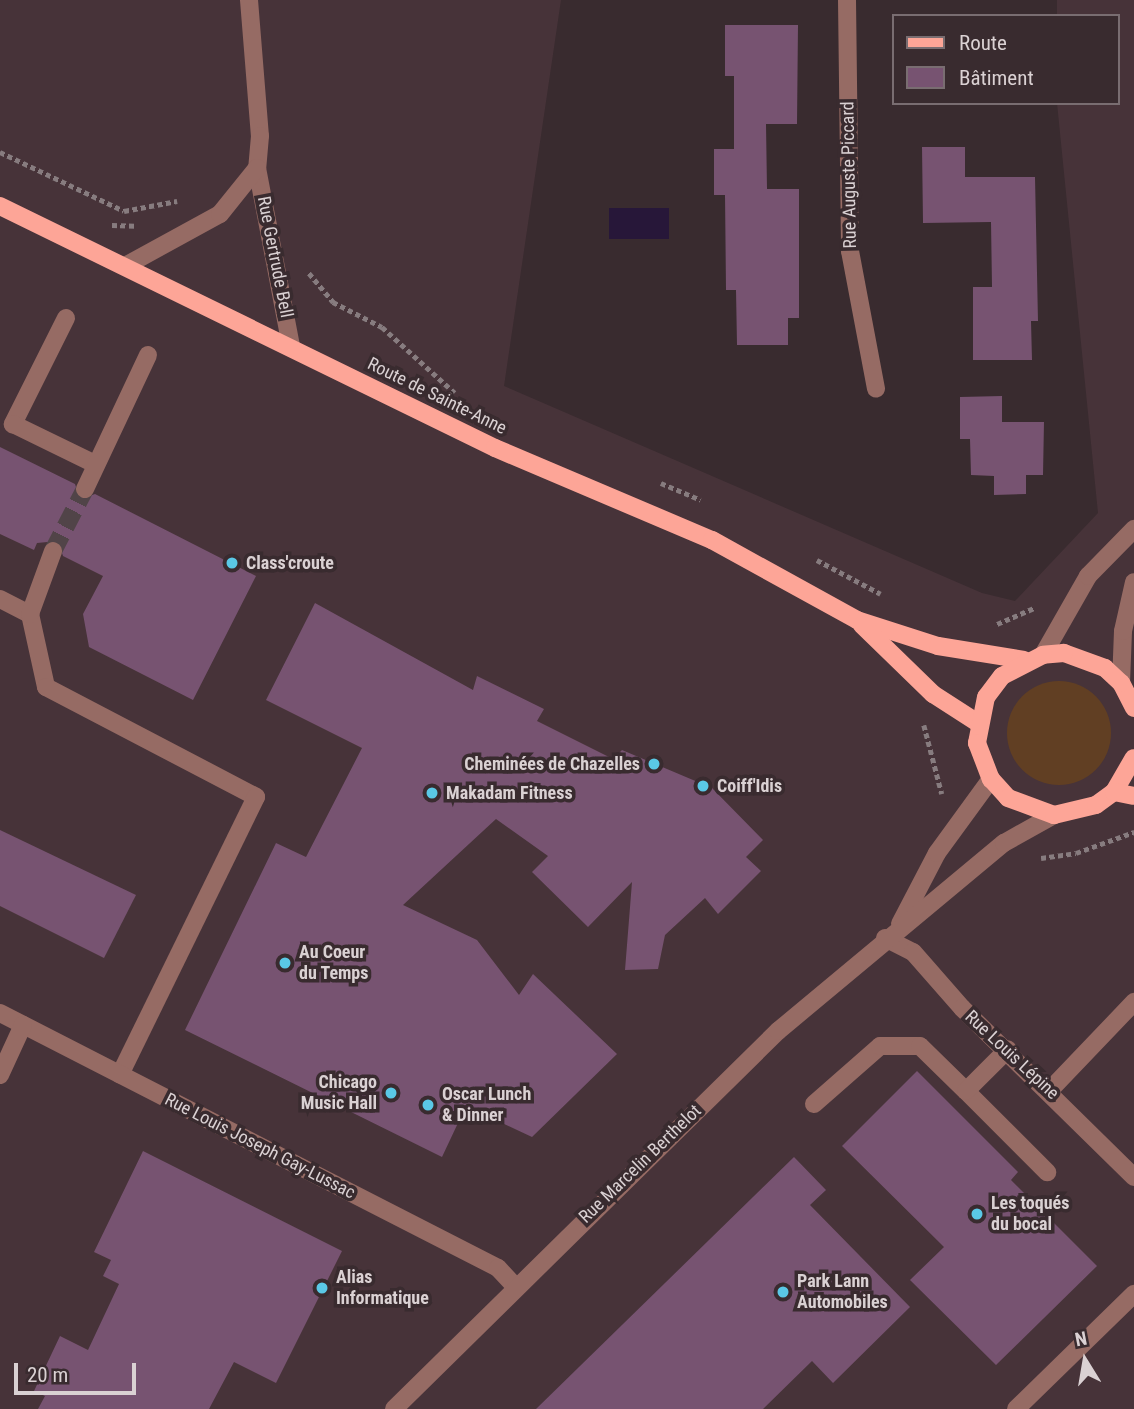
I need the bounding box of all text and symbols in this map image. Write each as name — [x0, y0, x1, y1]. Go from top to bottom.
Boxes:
legend — [892, 14, 1120, 105]
text: Route — [959, 31, 1007, 55]
text: Bâtiment — [959, 66, 1034, 90]
street label: Rue Auguste Piccard — [837, 101, 861, 249]
street label: Rue Gertrude Bell — [253, 194, 297, 320]
street label: Route de Sainte-Anne — [364, 353, 510, 439]
place label: Class'croute — [246, 552, 334, 574]
marker: Class'croute — [224, 555, 240, 571]
place label: Cheminées de Chazelles — [464, 753, 640, 775]
marker: Cheminées de Chazelles — [646, 756, 662, 772]
place label: Coiff'Idis — [717, 775, 782, 797]
marker: Coiff'Idis — [695, 778, 711, 794]
place label: Makadam Fitness — [446, 782, 573, 804]
marker: Makadam Fitness — [424, 785, 440, 801]
place label: Au Coeur du Temps — [299, 942, 369, 984]
marker: Au Coeur du Temps — [277, 955, 293, 971]
street label: Rue Louis Lépine — [960, 1006, 1064, 1104]
place label: Chicago Music Hall — [301, 1072, 377, 1114]
place label: Oscar Lunch & Dinner — [442, 1084, 531, 1126]
marker: Chicago Music Hall — [383, 1085, 399, 1101]
street label: Rue Louis Joseph Gay-Lussac — [161, 1088, 359, 1204]
marker: Oscar Lunch & Dinner — [420, 1097, 436, 1113]
street label: Rue Marcelin Berthelot — [574, 1100, 706, 1228]
place label: Les toqués du bocal — [991, 1193, 1069, 1236]
marker: Les toqués du bocal — [969, 1206, 985, 1222]
place label: Alias Informatique — [336, 1267, 429, 1310]
place label: Park Lann Automobiles — [797, 1271, 888, 1314]
marker: Alias Informatique — [314, 1280, 330, 1296]
marker: Park Lann Automobiles — [775, 1284, 791, 1300]
north arrow — [1050, 1325, 1120, 1395]
text: N — [1073, 1326, 1089, 1351]
scale bar — [18, 1350, 140, 1394]
text: 20 m — [27, 1363, 68, 1387]

